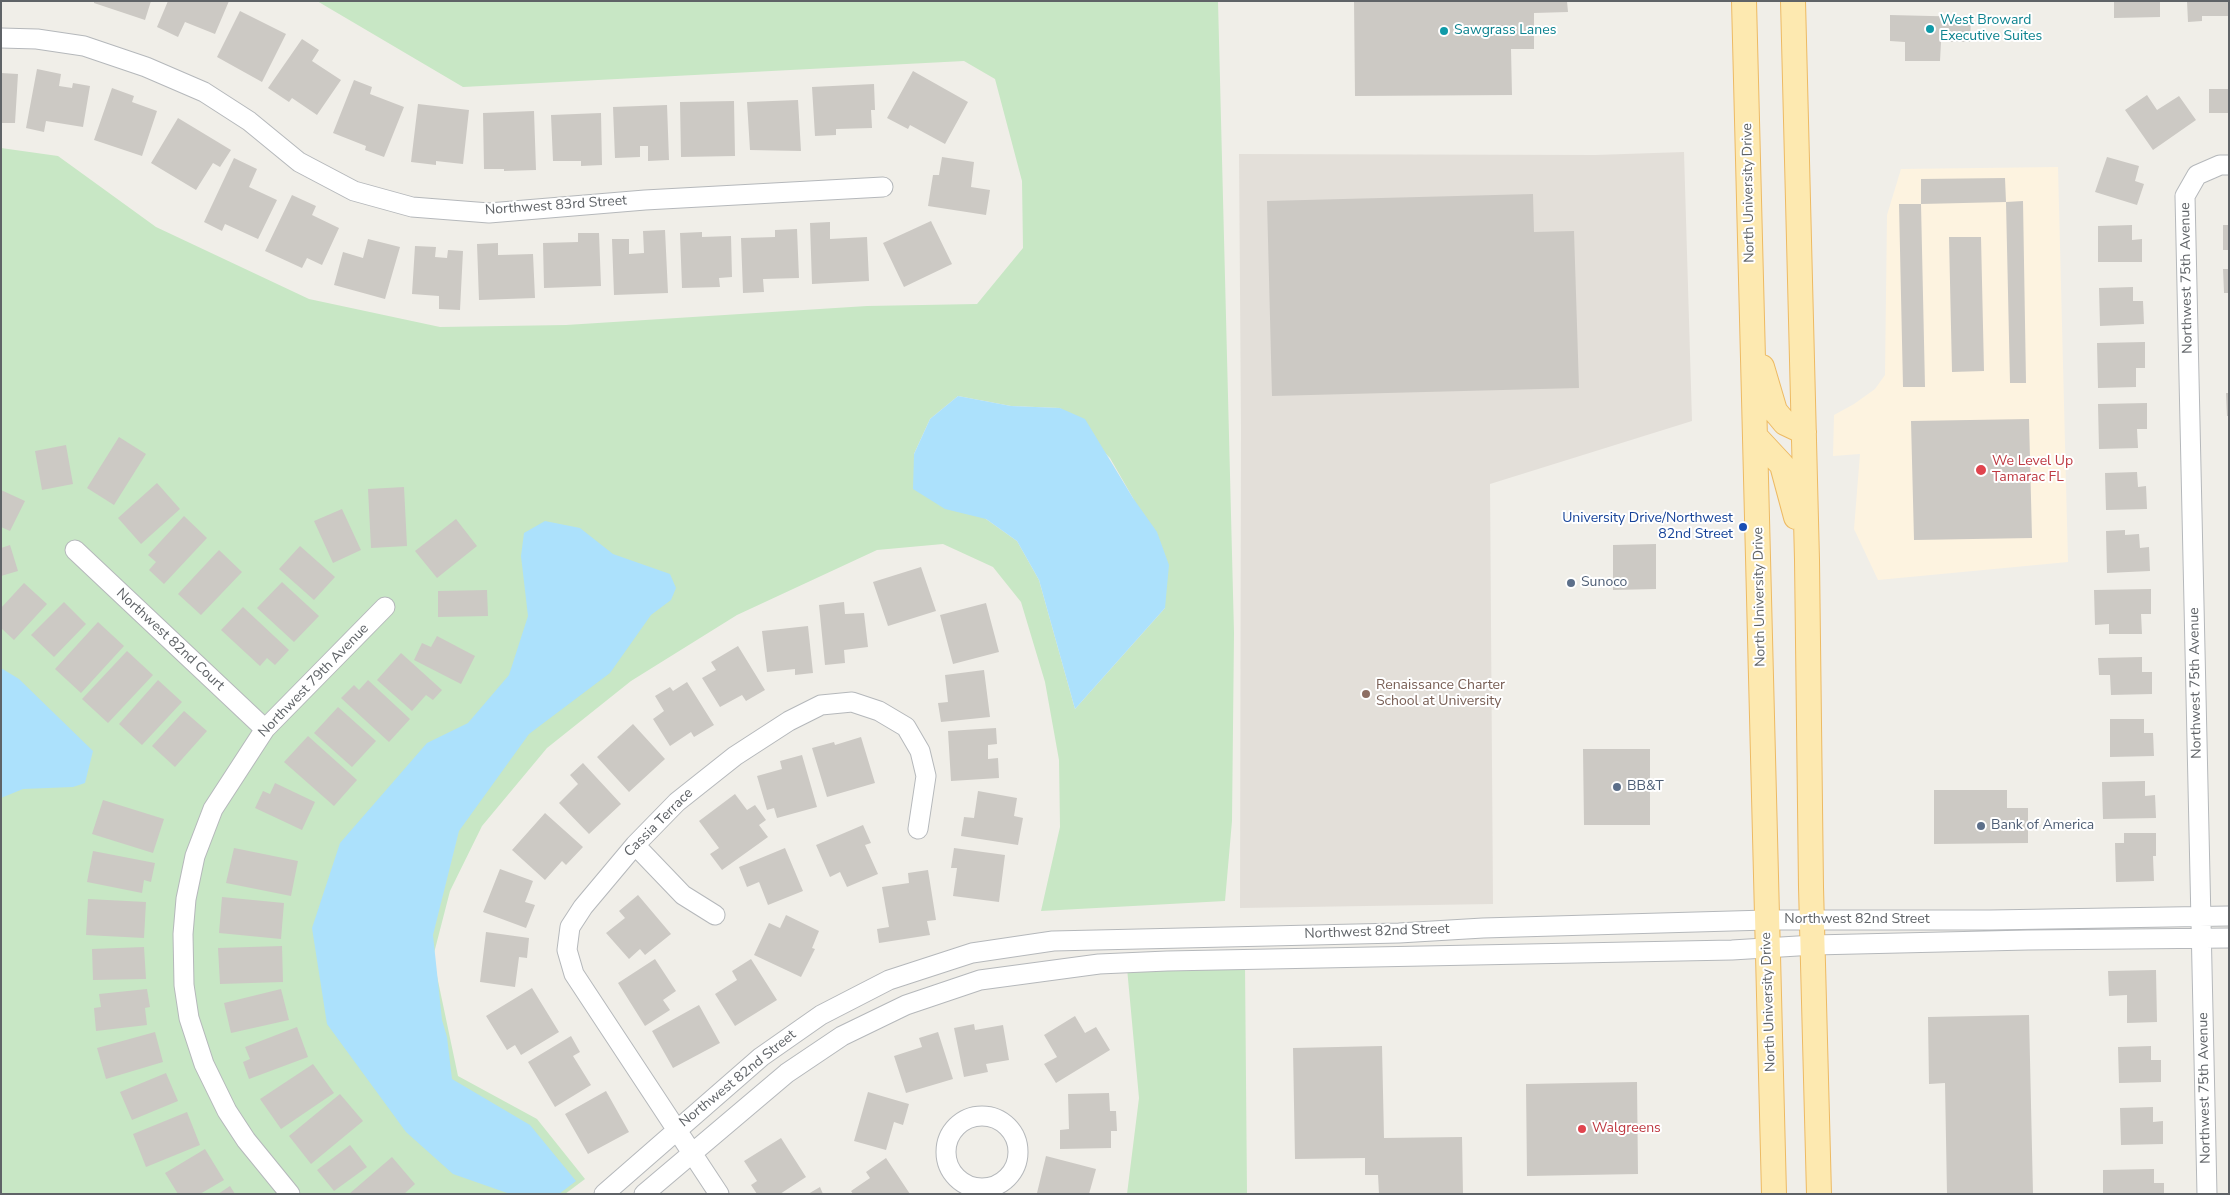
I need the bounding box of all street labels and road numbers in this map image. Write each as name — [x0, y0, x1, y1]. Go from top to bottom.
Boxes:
street label: North University Drive — [1739, 123, 1759, 263]
street label: Northwest 83rd Street — [484, 193, 628, 219]
street label: Northwest 75th Avenue — [2177, 202, 2197, 354]
street label: North University Drive — [1750, 527, 1770, 667]
street label: Northwest 82nd Court — [112, 585, 228, 695]
street label: Northwest 75th Avenue — [2186, 607, 2206, 759]
street label: Northwest 79th Avenue — [255, 621, 373, 741]
street label: Cassia Terrace — [621, 785, 697, 861]
street label: Northwest 82nd Street — [1784, 912, 1930, 928]
street label: Northwest 82nd Street — [1304, 921, 1450, 943]
street label: North University Drive — [1758, 932, 1780, 1072]
street label: Northwest 75th Avenue — [2195, 1012, 2215, 1164]
street label: Northwest 82nd Street — [676, 1027, 800, 1131]

